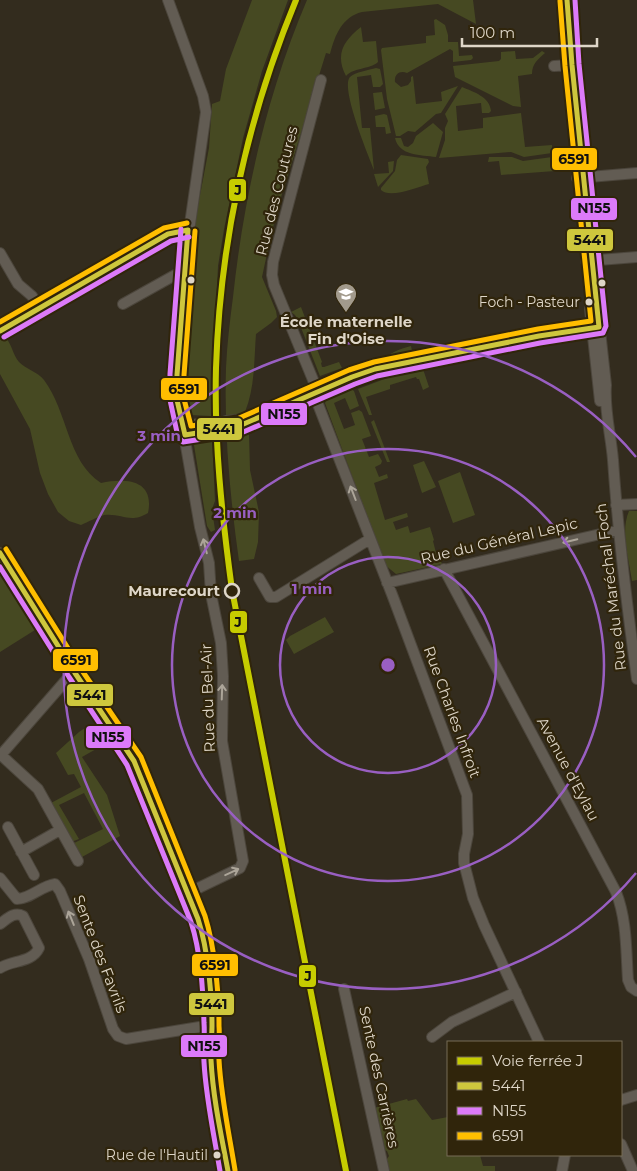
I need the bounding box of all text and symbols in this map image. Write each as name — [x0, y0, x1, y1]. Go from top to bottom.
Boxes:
scale bar — [462, 15, 597, 47]
text: 100 m — [470, 23, 515, 42]
street label: Rue des Coutures — [251, 124, 302, 257]
line badge: 6591 — [551, 147, 598, 171]
text: 6591 — [558, 150, 590, 168]
line badge: J — [228, 178, 247, 202]
text: J — [233, 181, 242, 199]
line badge: N155 — [570, 197, 618, 221]
text: N155 — [577, 199, 611, 217]
line badge: 5441 — [566, 228, 614, 252]
text: 5441 — [574, 231, 606, 249]
unlabelled marker — [186, 275, 196, 285]
unlabelled marker — [597, 278, 607, 288]
school or university icon: École maternelle Fin d'Oise — [334, 282, 358, 313]
place label: Foch - Pasteur — [479, 293, 580, 311]
marker: Foch - Pasteur — [584, 297, 594, 307]
place label: École maternelle Fin d'Oise — [280, 312, 412, 348]
line badge: 6591 — [160, 377, 208, 401]
text: 6591 — [168, 380, 200, 398]
line badge: N155 — [260, 402, 308, 426]
text: N155 — [267, 405, 301, 423]
line badge: 5441 — [196, 417, 243, 441]
text: 5441 — [203, 420, 235, 438]
text: 3 min — [136, 426, 181, 445]
one-way arrow — [348, 486, 357, 502]
street label: Rue du Maréchal Foch — [591, 502, 630, 672]
text: 2 min — [213, 503, 257, 522]
street label: Rue du Général Lepic — [419, 513, 579, 568]
one-way arrow — [563, 537, 579, 546]
one-way arrow — [200, 538, 209, 554]
text: 1 min — [292, 579, 332, 598]
place label: Maurecourt — [128, 581, 220, 600]
marker: Maurecourt — [224, 583, 240, 599]
line badge: J — [229, 610, 248, 634]
text: J — [233, 613, 242, 631]
street label: Rue du Bel-Air — [196, 643, 219, 753]
street label: Rue Charles Infroit — [420, 643, 485, 780]
line badge: 6591 — [52, 648, 99, 672]
text: 6591 — [60, 651, 92, 669]
centre of rings — [379, 656, 397, 674]
line badge: 5441 — [66, 683, 114, 707]
one-way arrow — [218, 684, 227, 700]
text: 5441 — [74, 686, 106, 704]
street label: Avenue d'Eylau — [533, 714, 604, 824]
line badge: N155 — [85, 725, 132, 749]
text: N155 — [91, 728, 125, 746]
one-way arrow — [224, 867, 239, 876]
street label: Sente des Favrils — [69, 892, 132, 1016]
one-way arrow — [66, 911, 75, 926]
line badge: 6591 — [191, 953, 239, 977]
text: 6591 — [199, 956, 231, 974]
line badge: J — [298, 964, 317, 988]
text: J — [303, 967, 312, 985]
line badge: 5441 — [188, 992, 235, 1016]
text: 5441 — [195, 995, 227, 1013]
street label: Sente des Carrières — [355, 1004, 404, 1149]
line badge: N155 — [180, 1034, 228, 1058]
text: N155 — [187, 1037, 221, 1055]
legend — [447, 1041, 622, 1156]
text: Voie ferrée J — [492, 1051, 583, 1070]
text: 5441 — [492, 1076, 525, 1095]
text: N155 — [492, 1101, 527, 1120]
text: 6591 — [492, 1126, 524, 1145]
place label: Rue de l'Hautil — [106, 1146, 208, 1164]
marker: Rue de l'Hautil — [212, 1150, 222, 1160]

